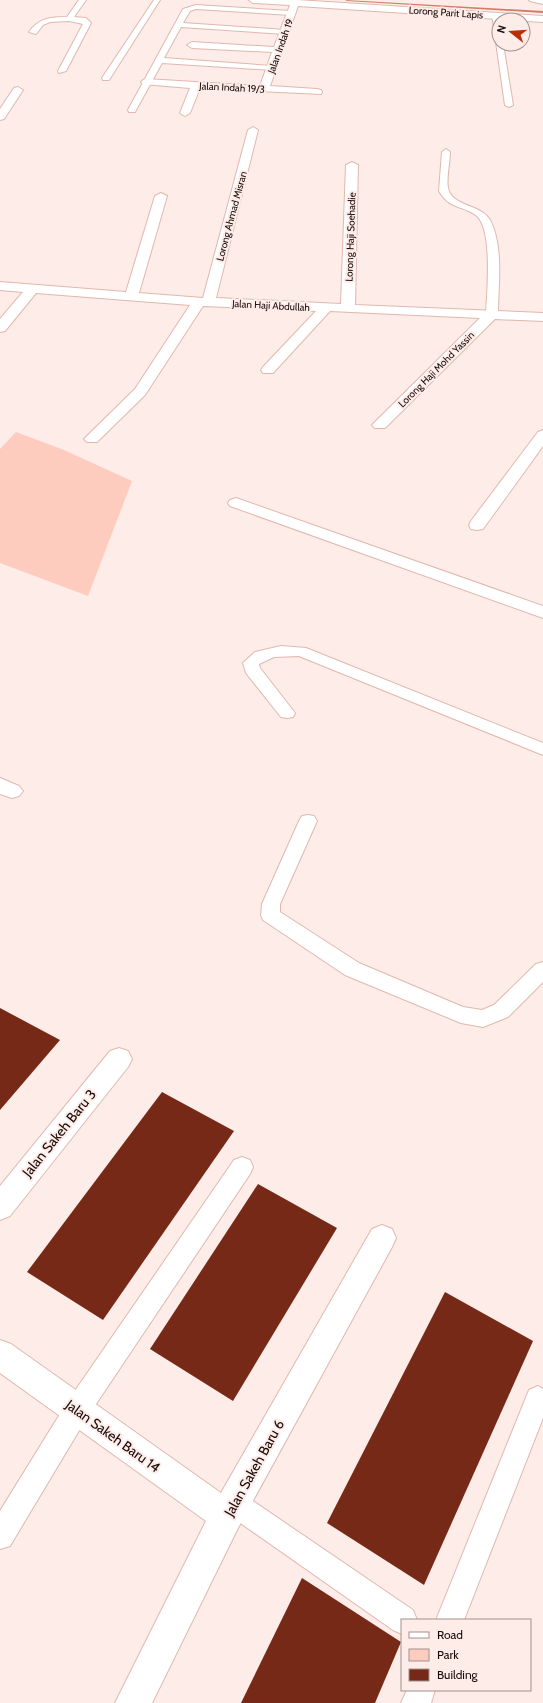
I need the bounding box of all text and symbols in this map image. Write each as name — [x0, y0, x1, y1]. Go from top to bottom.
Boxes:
street label: Lorong Parit Lapis — [408, 3, 484, 22]
north arrow — [491, 12, 531, 52]
street label: Jalan Indah 19 — [264, 17, 296, 76]
text: N — [494, 23, 509, 35]
street label: Jalan Indah 19/3 — [198, 79, 265, 96]
street label: Lorong Ahmad Misran — [213, 169, 250, 262]
street label: Lorong Haji Soehadie — [342, 192, 359, 282]
street label: Jalan Haji Abdullah — [231, 297, 310, 314]
street label: Lorong Haji Mohd Yassin — [396, 328, 477, 410]
street label: Jalan Sakeh Baru 3 — [18, 1086, 100, 1181]
street label: Jalan Sakeh Baru 14 — [61, 1395, 164, 1476]
street label: Jalan Sakeh Baru 6 — [219, 1416, 288, 1520]
legend — [401, 1619, 531, 1691]
text: Road — [437, 1627, 463, 1642]
text: Park — [437, 1647, 459, 1662]
text: Building — [437, 1667, 479, 1682]

